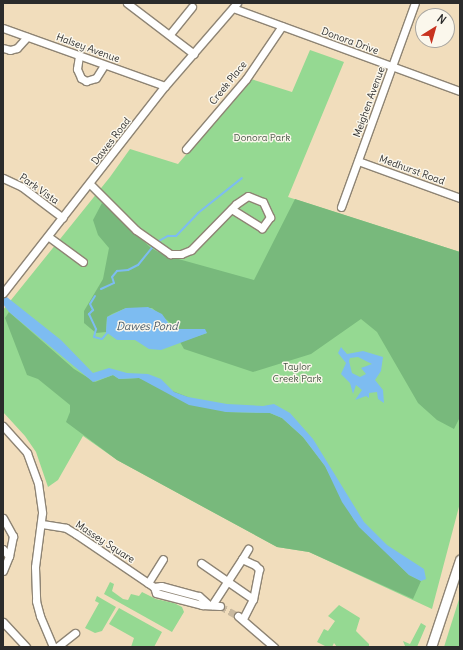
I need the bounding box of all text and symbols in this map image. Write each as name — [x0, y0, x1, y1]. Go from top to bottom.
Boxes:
north arrow — [415, 8, 455, 48]
text: N — [434, 11, 449, 27]
street label: Donora Drive — [320, 25, 380, 57]
street label: Halsey Avenue — [55, 31, 121, 65]
street label: Creek Place — [207, 59, 249, 107]
street label: Meighen Avenue — [351, 65, 387, 139]
street label: Dawes Road — [89, 115, 133, 167]
park label: Donora Park — [234, 132, 290, 144]
street label: Medhurst Road — [378, 153, 446, 187]
street label: Park Vista — [17, 171, 61, 207]
water label: Dawes Pond — [116, 319, 178, 333]
park label: Taylor Creek Park — [272, 360, 322, 384]
street label: Massey Square — [73, 518, 137, 566]

